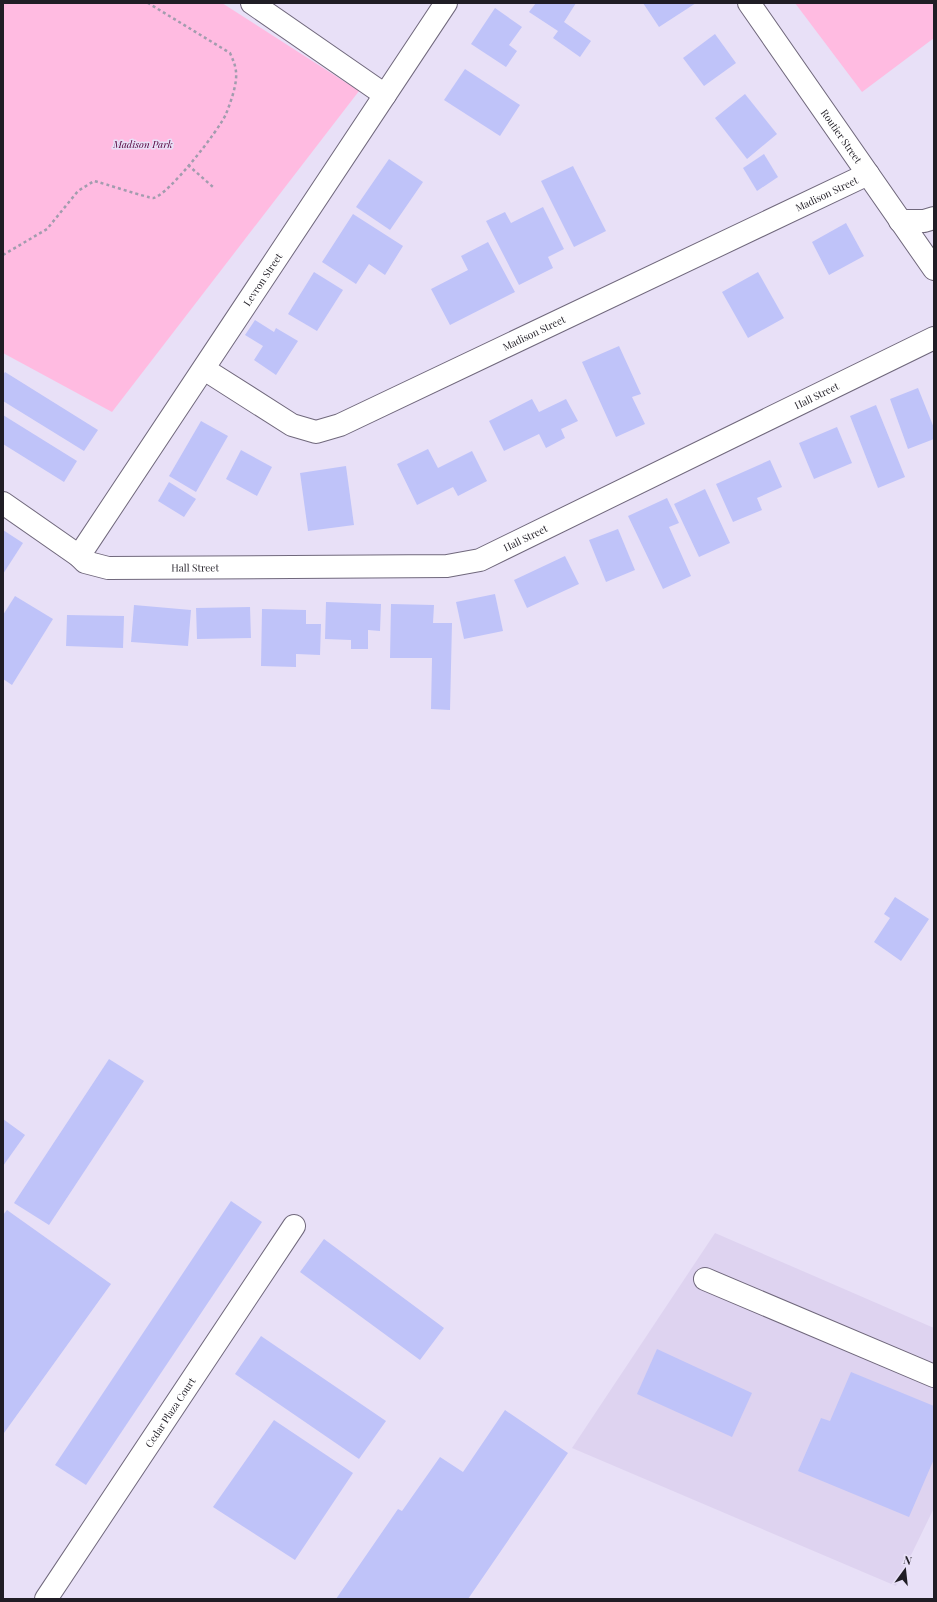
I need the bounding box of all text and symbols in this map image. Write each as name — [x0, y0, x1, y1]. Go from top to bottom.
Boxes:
street label: Routier Street — [818, 106, 865, 166]
park label: Madison Park — [112, 137, 173, 151]
street label: Madison Street — [793, 173, 861, 215]
street label: Levron Street — [240, 250, 286, 309]
street label: Madison Street — [500, 312, 568, 354]
street label: Hall Street — [792, 379, 841, 412]
street label: Hall Street — [501, 521, 550, 555]
street label: Hall Street — [171, 560, 219, 575]
street label: Cedar Plaza Court — [142, 1374, 199, 1450]
north arrow — [885, 1550, 925, 1590]
text: N — [902, 1552, 914, 1568]

